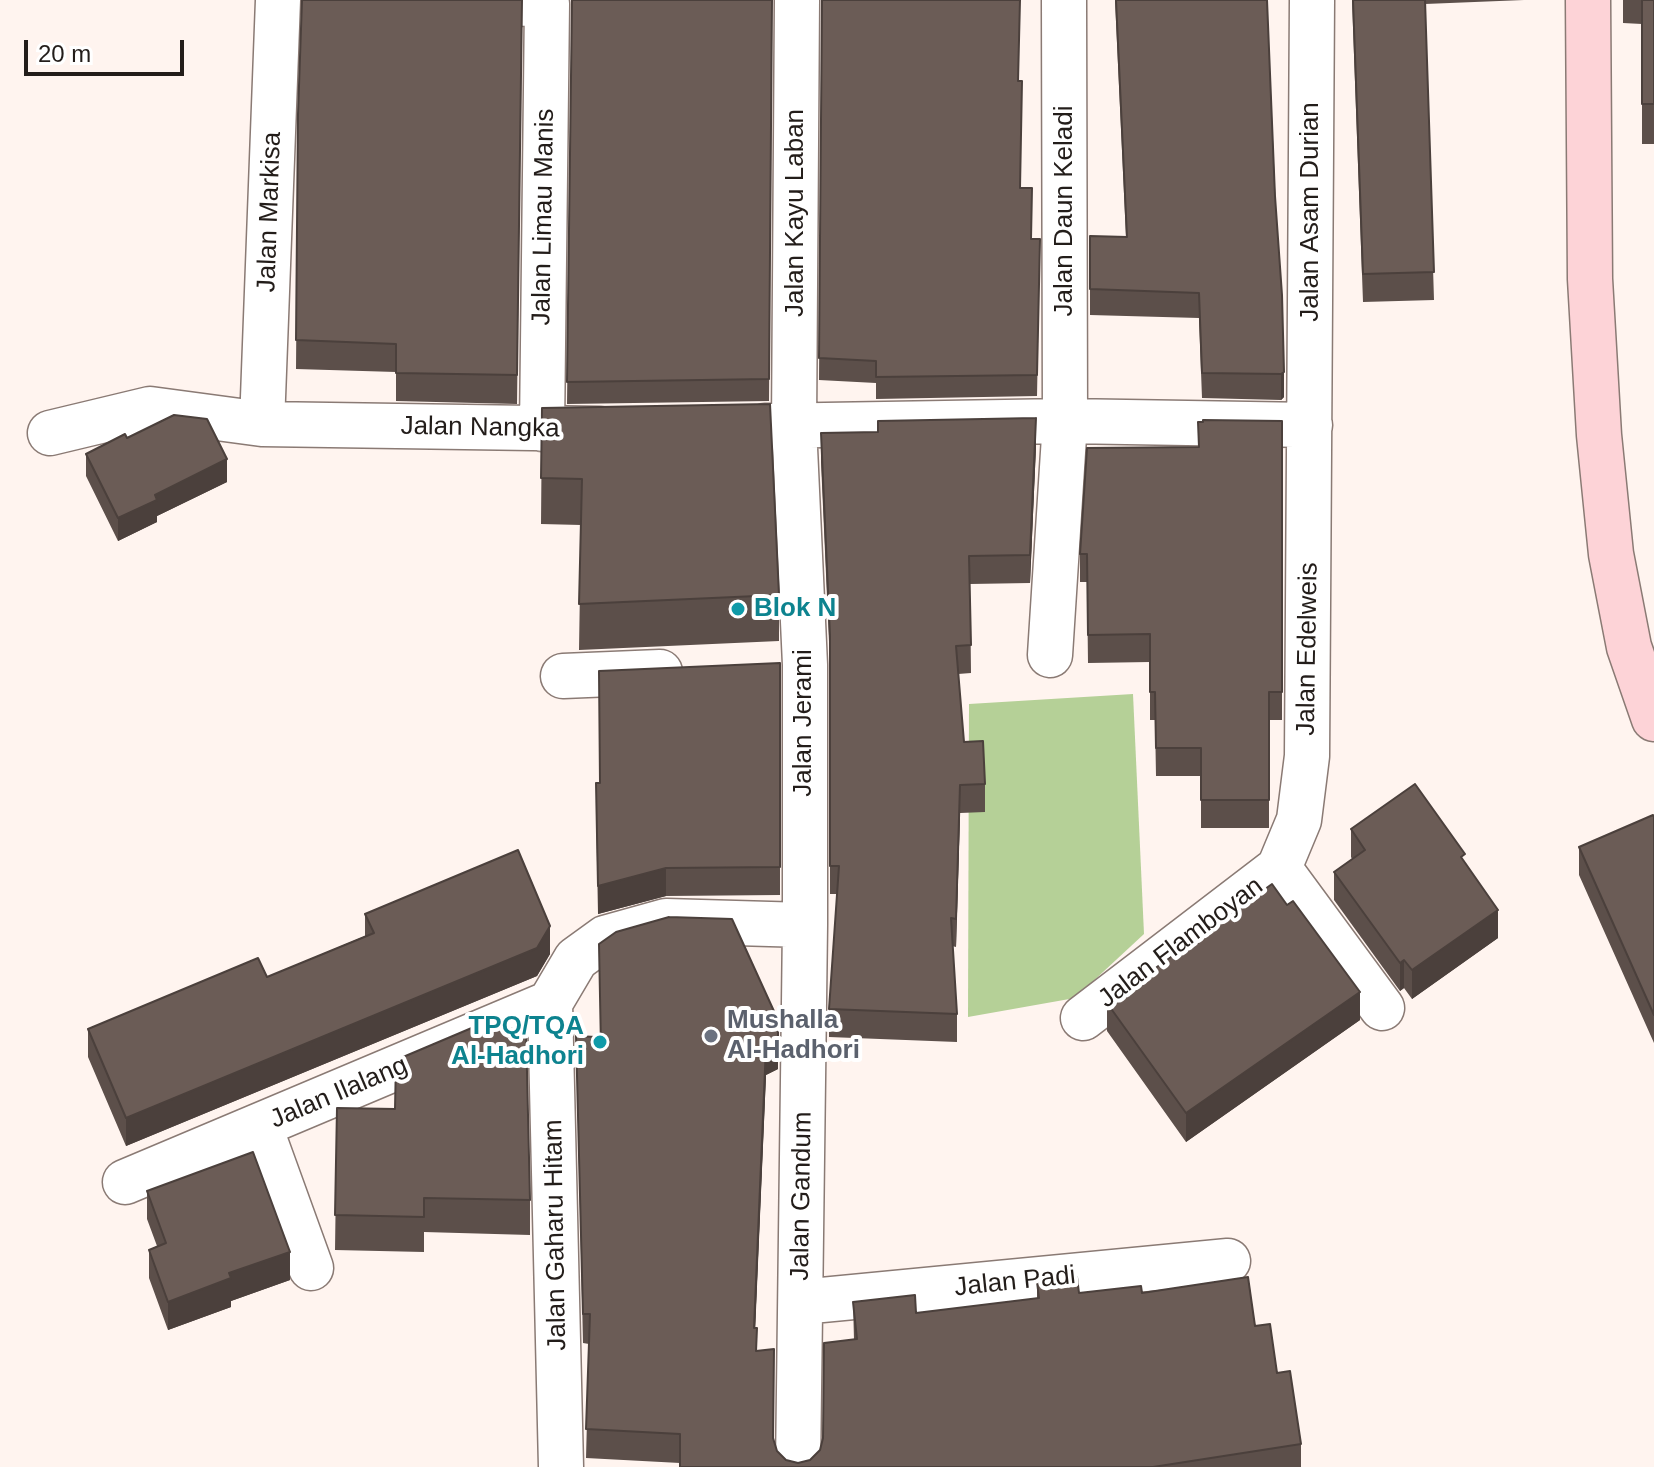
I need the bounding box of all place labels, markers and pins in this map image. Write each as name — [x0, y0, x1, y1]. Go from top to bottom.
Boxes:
place label: Blok N — [754, 593, 836, 625]
marker: Blok N — [729, 600, 747, 618]
place label: Mushalla Al-Hadhori — [727, 1005, 860, 1066]
place label: TPQ/TQA Al-Hadhori — [451, 1011, 584, 1072]
marker: Mushalla Al-Hadhori — [702, 1027, 720, 1045]
marker: TPQ/TQA Al-Hadhori — [591, 1033, 609, 1051]

